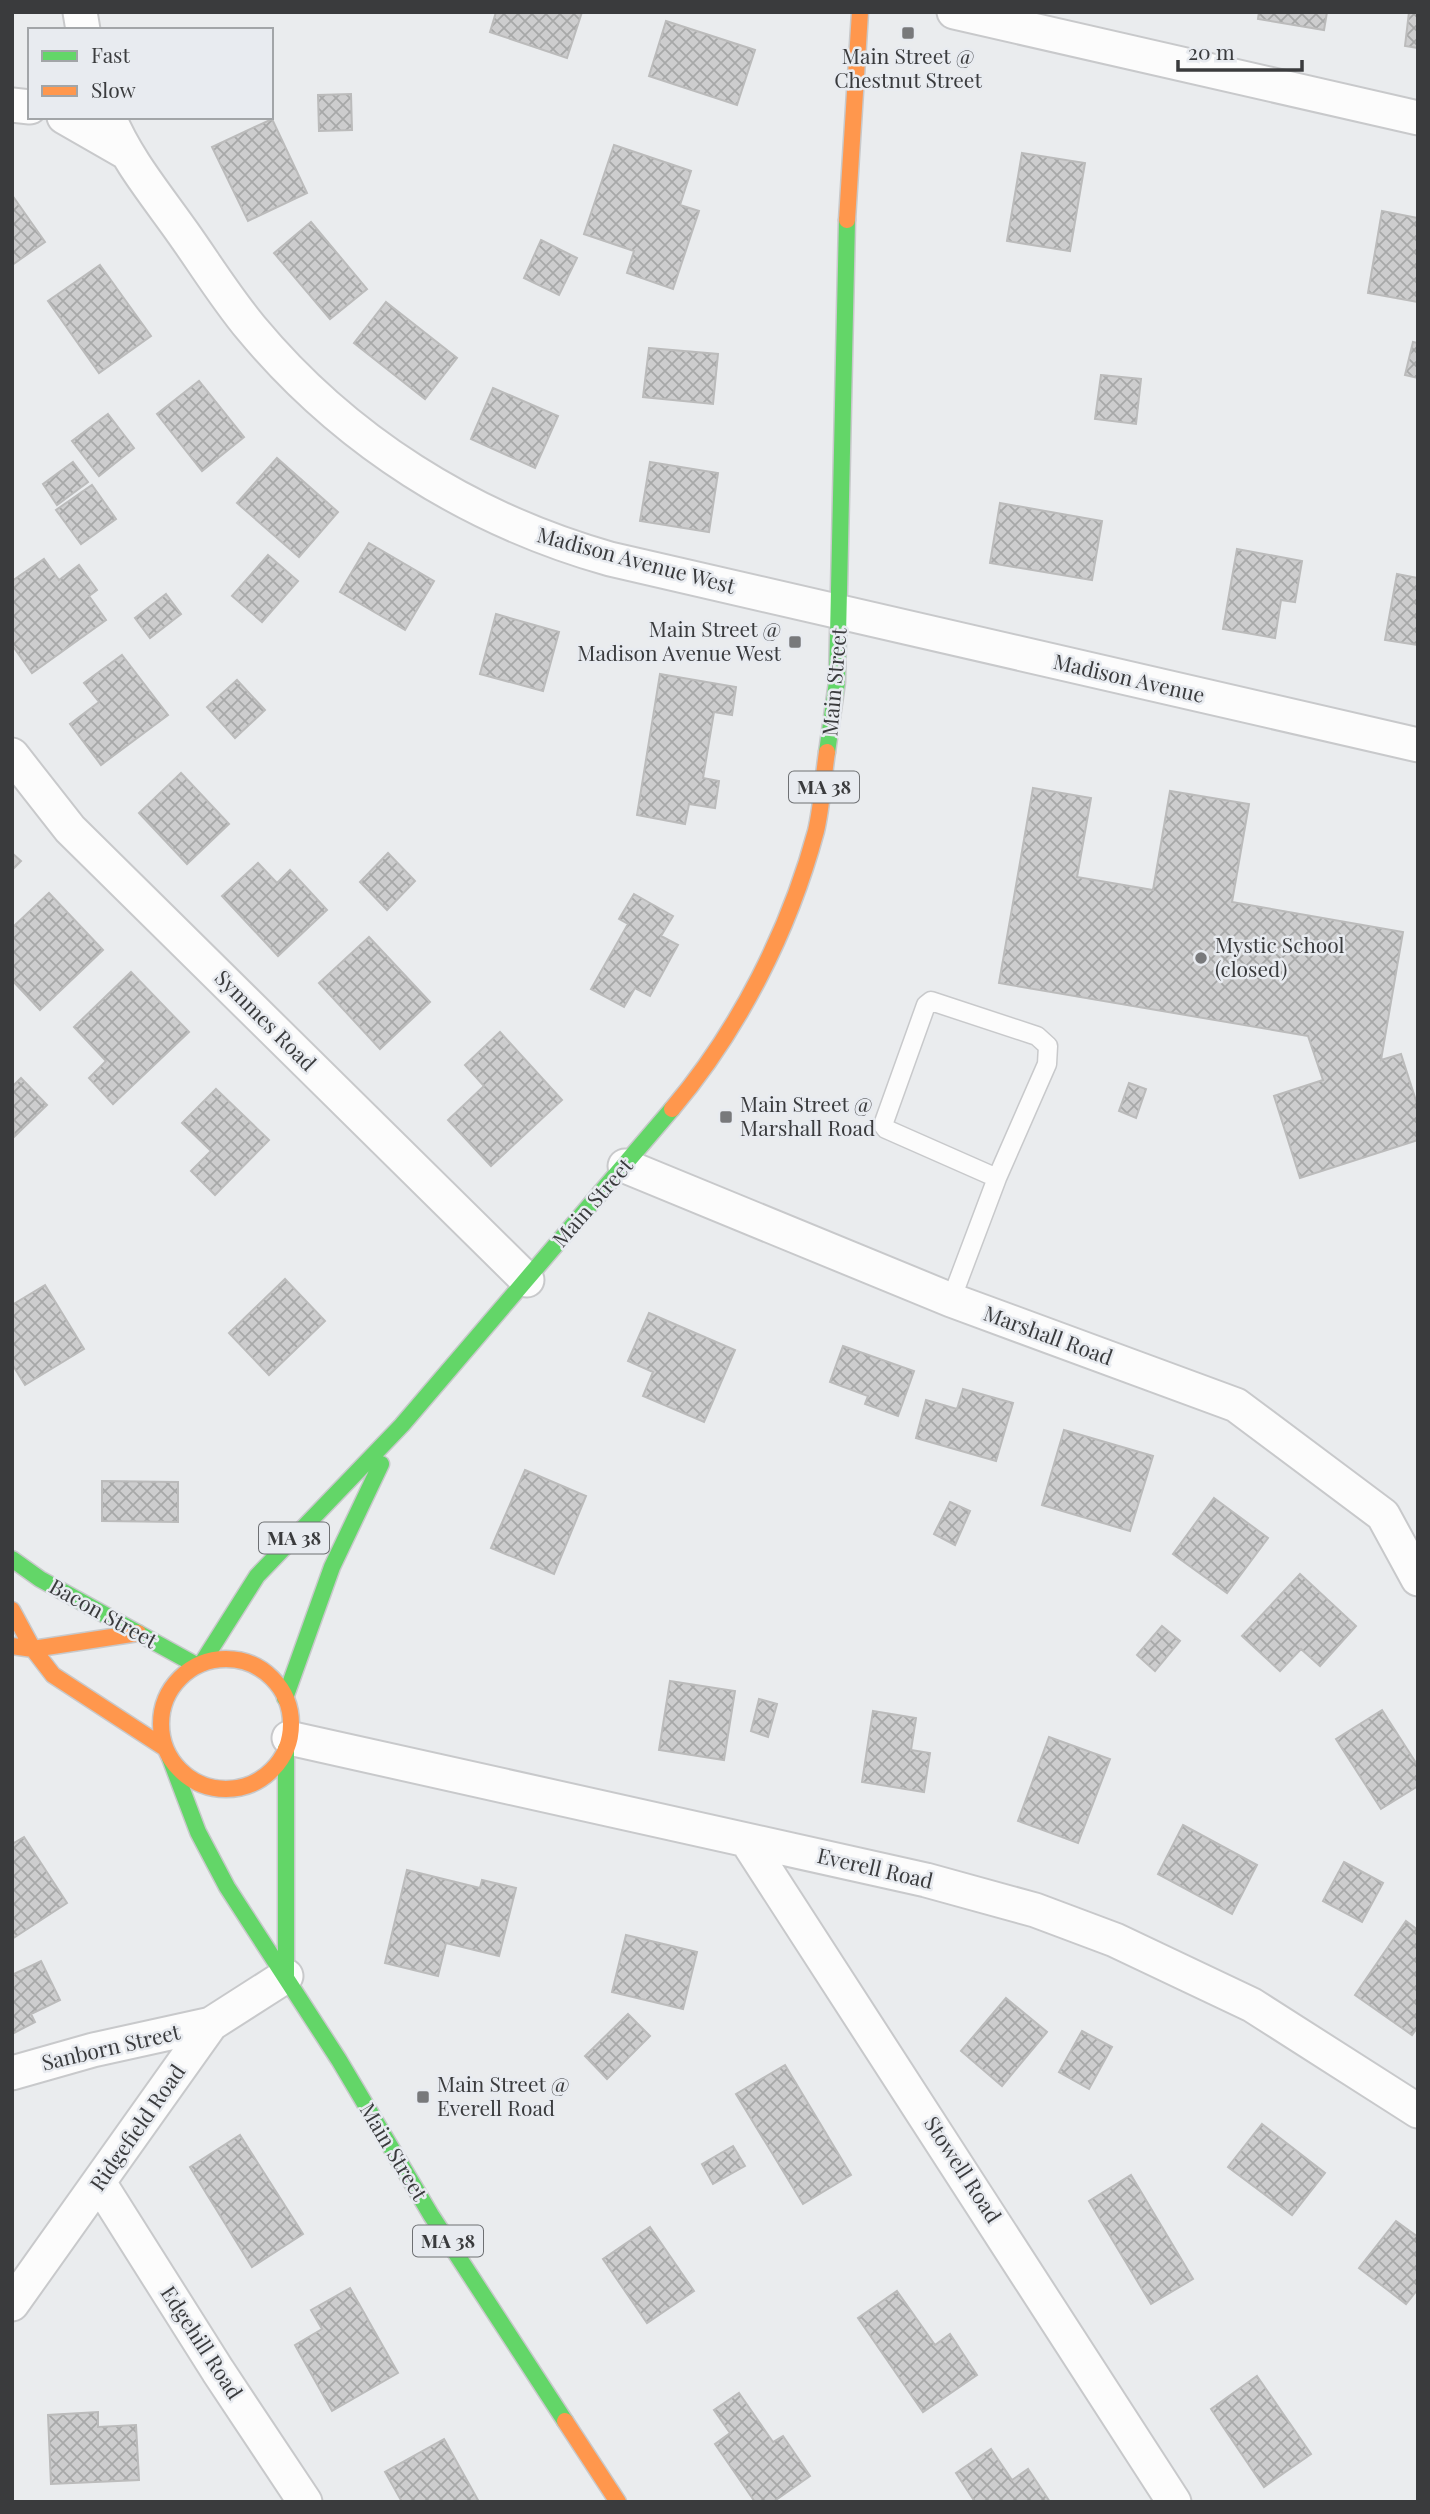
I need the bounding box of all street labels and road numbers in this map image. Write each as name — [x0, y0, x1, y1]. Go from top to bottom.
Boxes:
street label: Madison Avenue West — [534, 519, 739, 599]
street label: Main Street — [814, 626, 852, 737]
street label: Madison Avenue — [1051, 646, 1208, 708]
road number: MA 38 — [789, 772, 859, 802]
street label: Symmes Road — [210, 963, 323, 1076]
street label: Main Street — [545, 1151, 638, 1252]
street label: Marshall Road — [980, 1298, 1117, 1370]
road number: MA 38 — [259, 1522, 329, 1554]
street label: Bacon Street — [45, 1571, 163, 1654]
street label: Everell Road — [815, 1840, 936, 1894]
street label: Sanborn Street — [39, 2016, 183, 2076]
street label: Ridgefield Road — [82, 2058, 190, 2196]
street label: Main Street — [355, 2097, 435, 2205]
street label: Stowell Road — [919, 2110, 1009, 2228]
road number: MA 38 — [413, 2226, 483, 2256]
street label: Edgehill Road — [156, 2280, 250, 2404]

